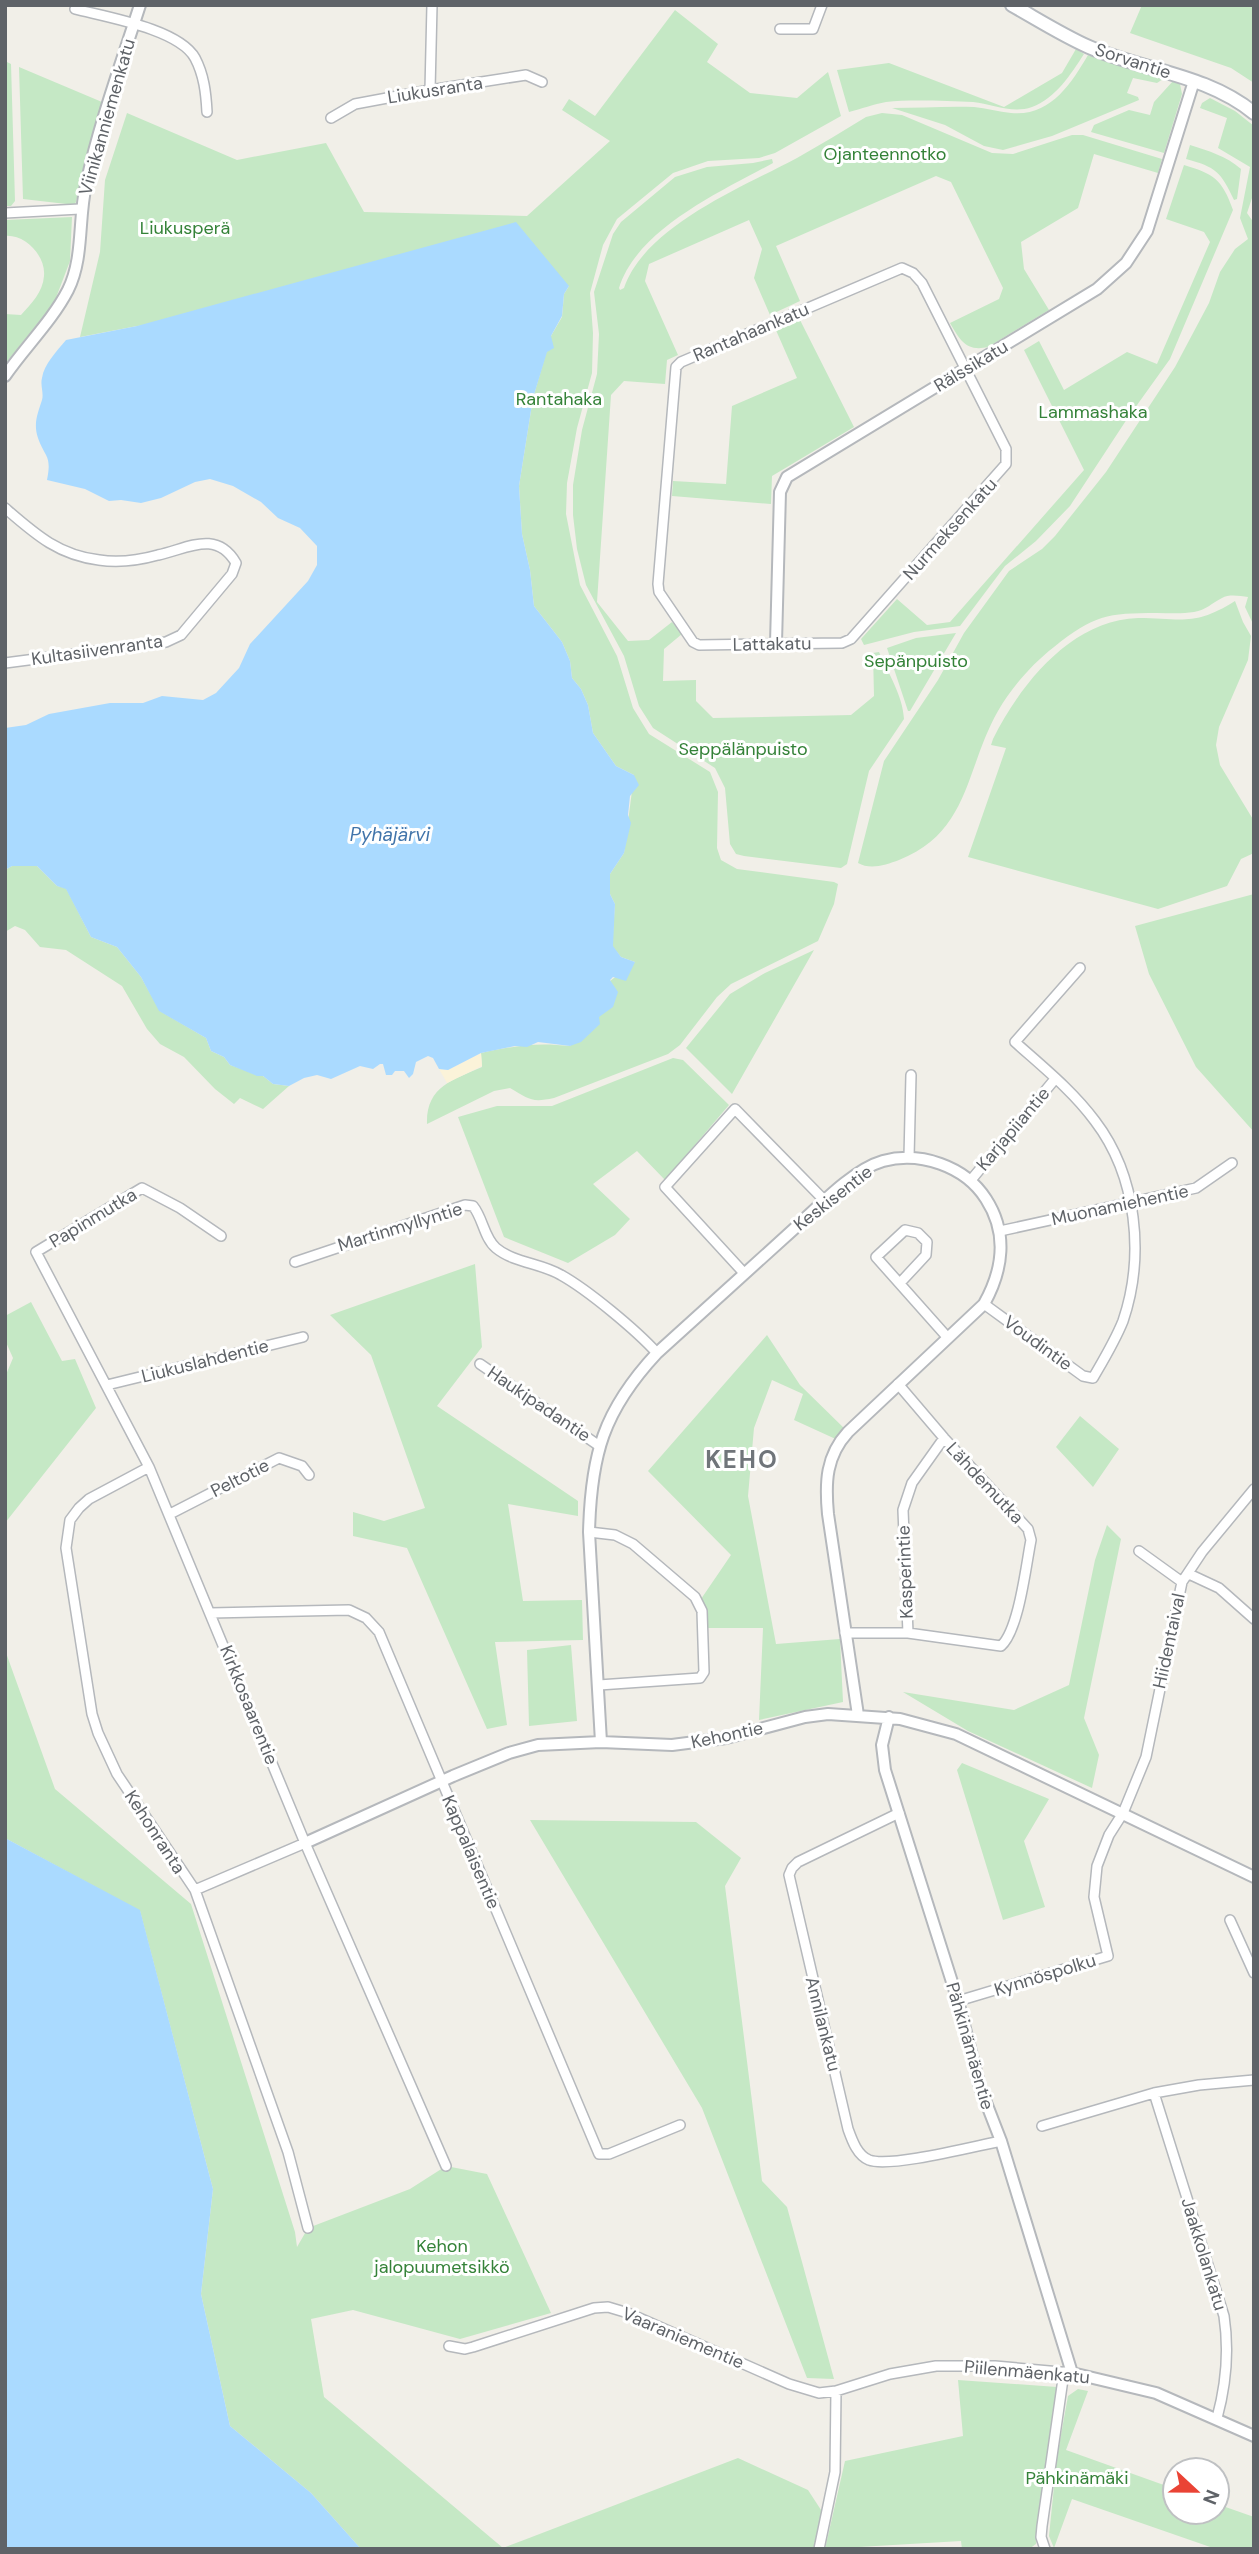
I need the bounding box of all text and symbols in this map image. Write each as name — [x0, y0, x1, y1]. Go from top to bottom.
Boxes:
street label: Viinikanniemenkatu — [73, 36, 141, 198]
street label: Sorvantie — [1092, 37, 1174, 85]
street label: Liukusranta — [386, 71, 484, 109]
park label: Ojanteennotko — [824, 142, 946, 166]
park label: Liukusperä — [140, 216, 230, 240]
street label: Rantahaankatu — [689, 297, 813, 367]
street label: Rälssikatu — [929, 334, 1013, 398]
park label: Rantahaka — [516, 387, 602, 411]
park label: Lammashaka — [1038, 400, 1148, 424]
street label: Nurmeksenkatu — [898, 473, 1002, 585]
street label: Kultasiivenranta — [30, 629, 164, 671]
street label: Lattakatu — [732, 631, 812, 657]
park label: Sepänpuisto — [864, 649, 968, 673]
park label: Seppälänpuisto — [678, 737, 808, 761]
water label: Pyhäjärvi — [350, 822, 431, 847]
street label: Karjapiiantie — [971, 1082, 1055, 1176]
street label: Keskisentie — [789, 1160, 877, 1236]
street label: Muonamiehentie — [1049, 1179, 1191, 1231]
street label: Papinmutka — [45, 1182, 141, 1254]
street label: Martinmyllyntie — [335, 1197, 465, 1257]
street label: Voudintie — [999, 1310, 1077, 1376]
street label: Liukuslahdentie — [139, 1334, 271, 1388]
street label: Haukipadantie — [483, 1361, 595, 1447]
street label: Lähdemutka — [941, 1437, 1029, 1529]
district label: KEHO — [705, 1444, 779, 1475]
street label: Peltotie — [207, 1453, 273, 1503]
street label: Kasperintie — [891, 1525, 919, 1619]
street label: Hiidentaival — [1147, 1591, 1191, 1691]
street label: Kirkkosaarentie — [214, 1642, 284, 1768]
street label: Kehontie — [689, 1716, 765, 1754]
street label: Kehonranta — [119, 1786, 191, 1878]
street label: Kappalaisentie — [436, 1791, 506, 1913]
street label: Kynnöspolku — [991, 1948, 1099, 2002]
street label: Annilankatu — [800, 1974, 846, 2074]
street label: Pähkinämäentie — [940, 1979, 1000, 2113]
street label: Jaakkolankatu — [1175, 2195, 1233, 2313]
park label: Kehon jalopuumetsikkö — [373, 2234, 510, 2279]
street label: Vaaraniementie — [618, 2302, 748, 2374]
street label: Piilenmäenkatu — [963, 2355, 1091, 2389]
north arrow — [1161, 2456, 1231, 2526]
park label: Pähkinämäki — [1026, 2466, 1128, 2490]
text: N — [1197, 2486, 1225, 2508]

